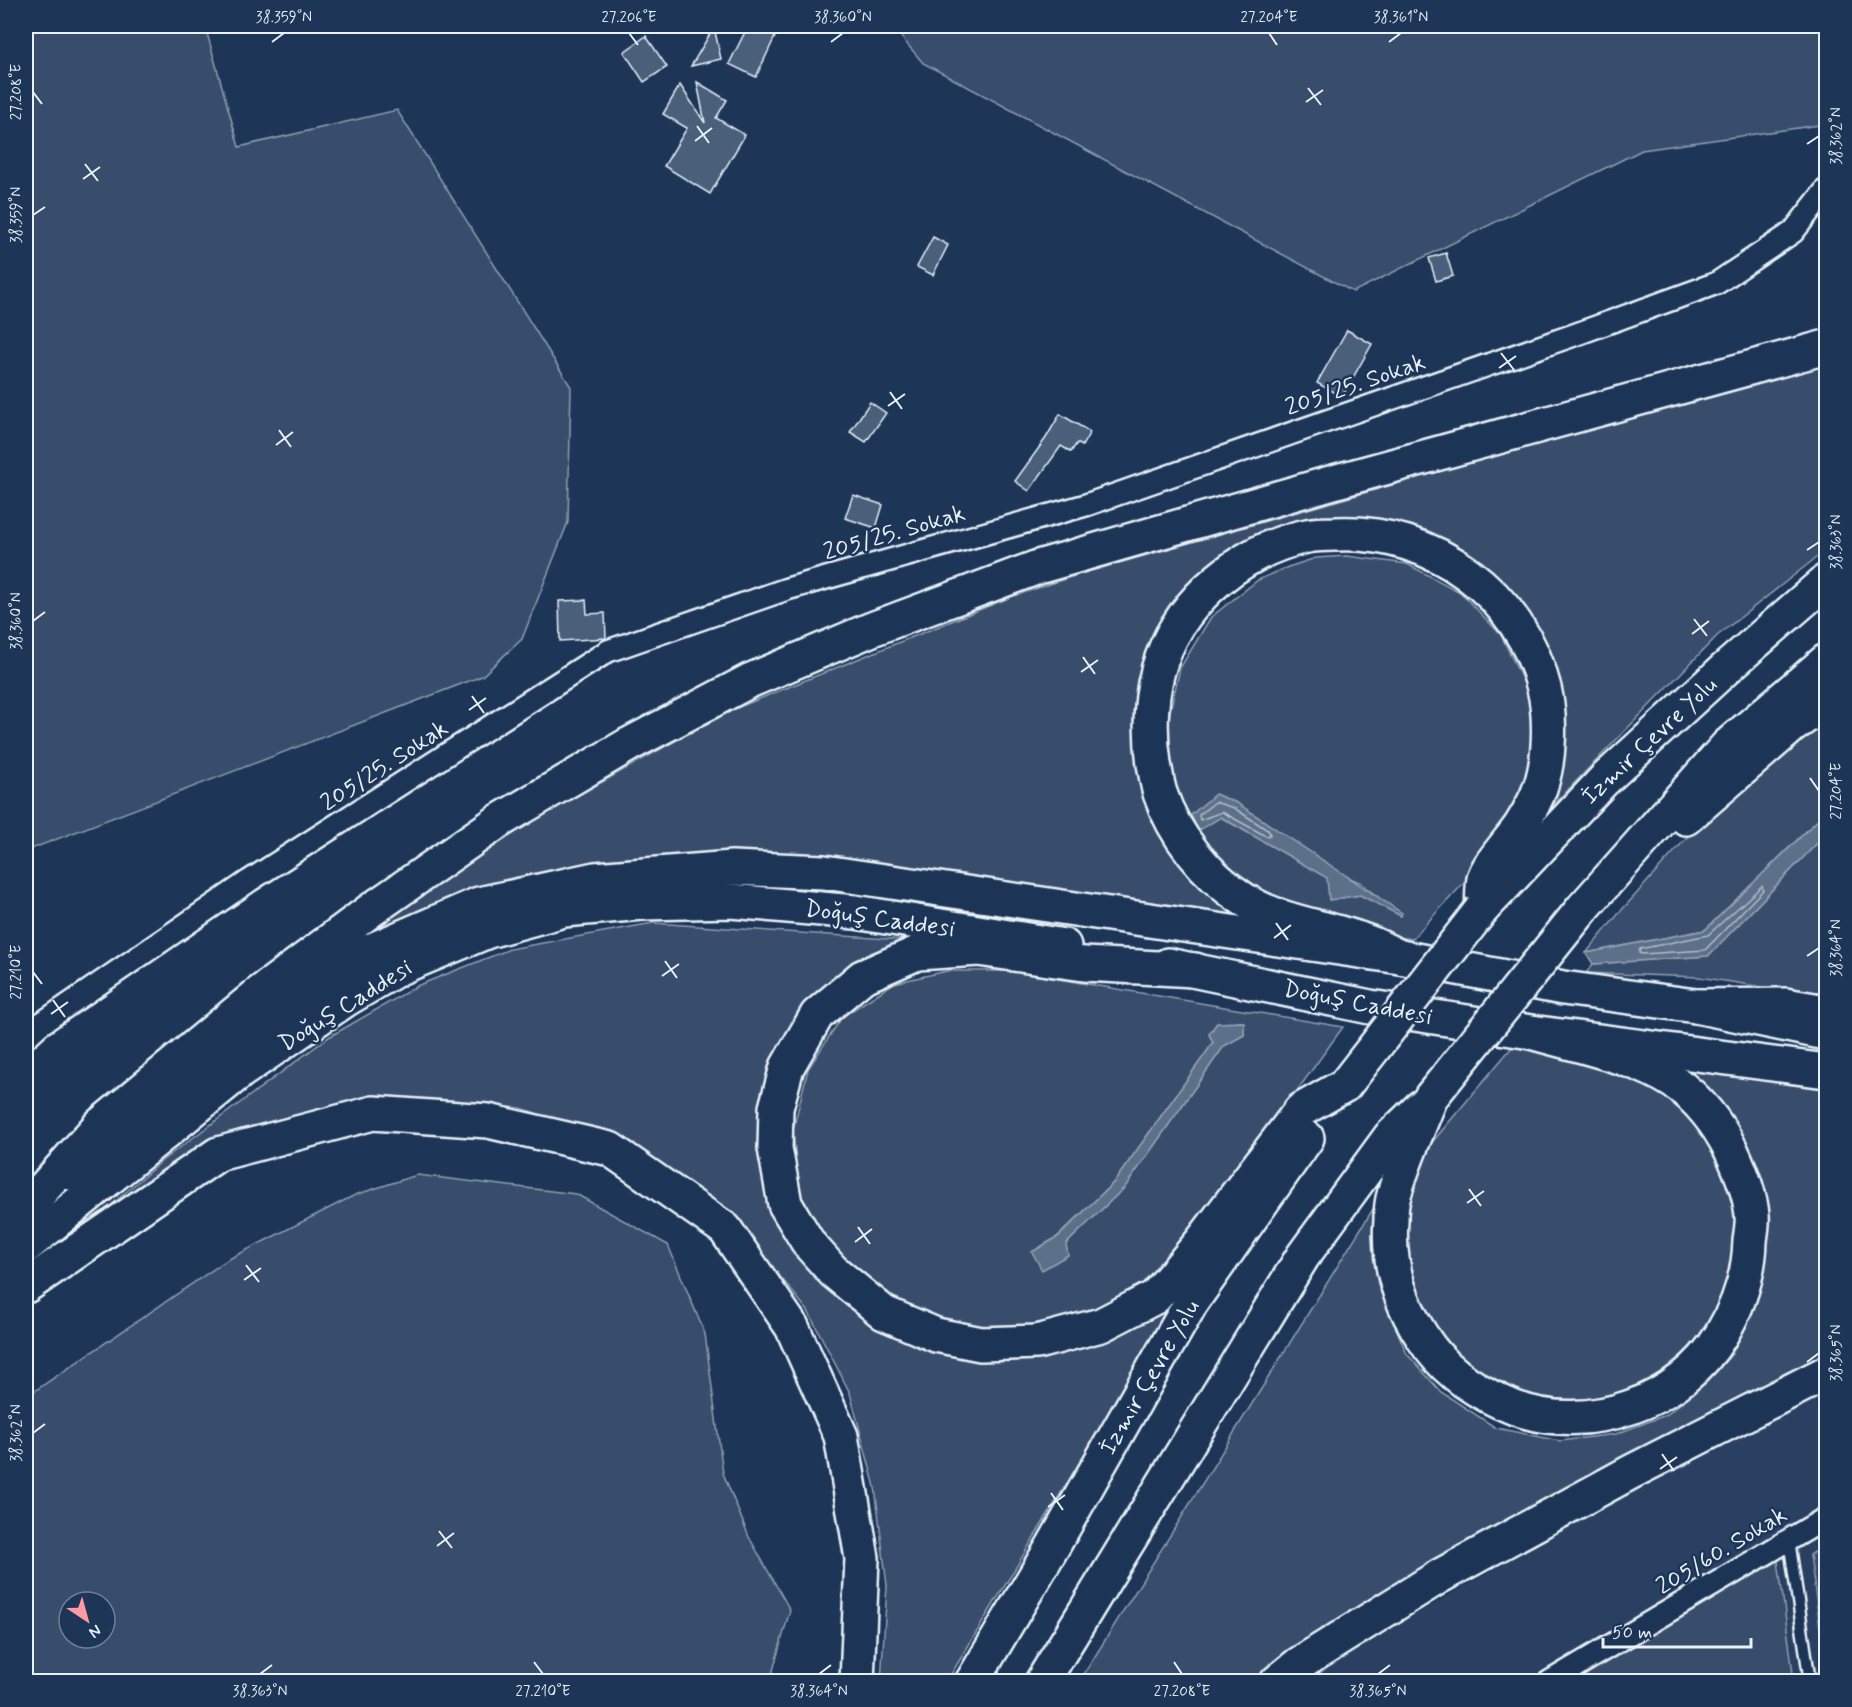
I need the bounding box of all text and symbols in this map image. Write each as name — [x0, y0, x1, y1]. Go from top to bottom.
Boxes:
text: 38.359°N — [256, 8, 312, 28]
text: 27.206°E — [601, 8, 657, 28]
text: 38.360°N — [814, 8, 872, 28]
text: 27.204°E — [1240, 8, 1298, 28]
text: 38.361°N — [1374, 8, 1428, 28]
text: 27.208°E — [7, 64, 27, 120]
text: 38.362°N — [1827, 107, 1847, 165]
text: 38.359°N — [7, 187, 27, 243]
street label: 205/25. Sokak — [1281, 347, 1430, 424]
street label: 205/25. Sokak — [820, 498, 969, 568]
text: 38.363°N — [1827, 515, 1847, 569]
text: 38.360°N — [7, 592, 27, 650]
street label: İzmir Çevre Yolu — [1576, 670, 1725, 812]
street label: 205/25. Sokak — [315, 713, 455, 819]
text: 27.204°E — [1827, 762, 1847, 820]
street label: Doğuş Caddesi — [803, 894, 957, 945]
text: 38.364°N — [1827, 919, 1847, 977]
text: 27.210°E — [7, 944, 27, 1000]
street label: Doğuş Caddesi — [273, 953, 418, 1060]
street label: Doğuş Caddesi — [1280, 974, 1435, 1033]
street label: İzmir Çevre Yolu — [1093, 1294, 1207, 1461]
text: 38.365°N — [1827, 1324, 1847, 1382]
text: 38.362°N — [7, 1404, 27, 1462]
street label: 205/60. Sokak — [1651, 1500, 1793, 1603]
north arrow — [57, 1590, 117, 1650]
scale bar — [1603, 1611, 1752, 1649]
text: N — [84, 1619, 105, 1643]
text: 50 m — [1612, 1621, 1652, 1645]
text: 38.363°N — [233, 1682, 287, 1702]
text: 27.210°E — [515, 1682, 571, 1702]
text: 38.364°N — [790, 1682, 848, 1702]
text: 27.208°E — [1154, 1682, 1210, 1702]
text: 38.365°N — [1349, 1682, 1407, 1702]

